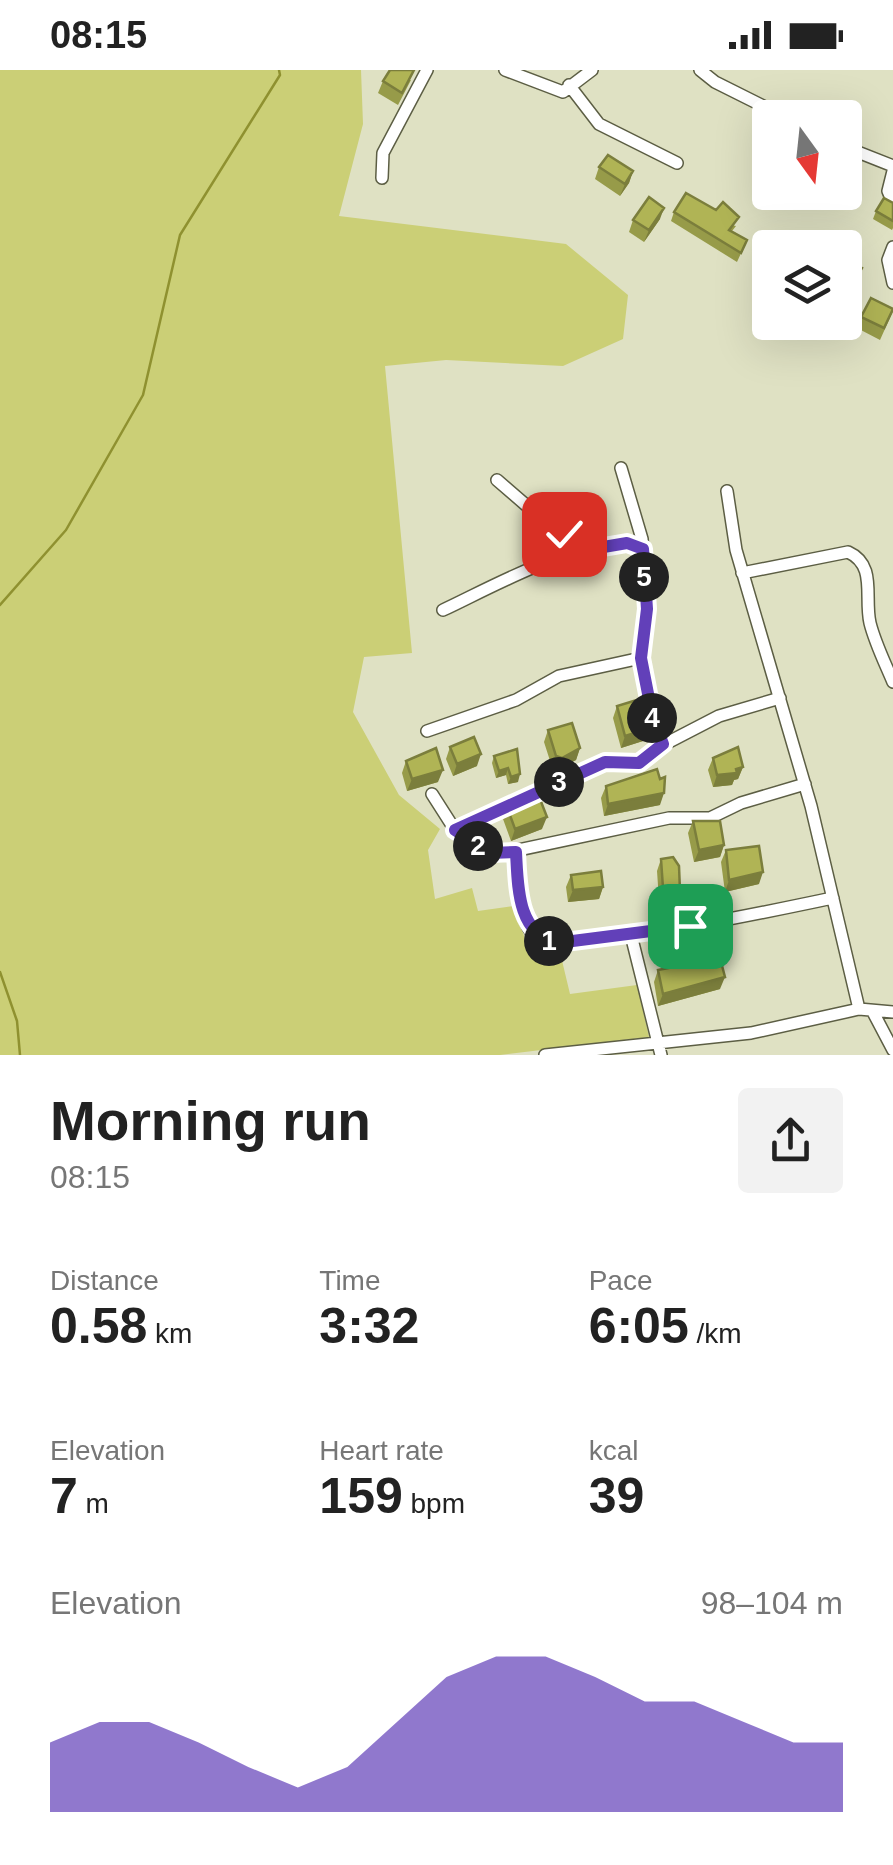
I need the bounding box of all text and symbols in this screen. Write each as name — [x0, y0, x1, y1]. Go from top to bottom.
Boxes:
text: 08:15 — [50, 14, 147, 56]
north arrow — [752, 100, 862, 210]
map controls — [752, 100, 862, 340]
button: layers — [752, 230, 862, 340]
pin — [522, 492, 607, 577]
icon: check — [537, 507, 592, 562]
pin: 5 — [619, 552, 669, 602]
text: 5 — [636, 561, 652, 592]
pin: 4 — [627, 693, 677, 743]
text: 4 — [644, 702, 660, 733]
pin: 3 — [534, 757, 584, 807]
text: 3 — [551, 766, 567, 797]
pin: 2 — [453, 821, 503, 871]
text: 2 — [470, 830, 486, 861]
pin — [648, 884, 733, 969]
icon: arrive — [663, 899, 718, 954]
pin: 1 — [524, 916, 574, 966]
text: 1 — [541, 925, 557, 956]
button: share — [738, 1088, 843, 1193]
text: Morning run — [50, 1090, 371, 1152]
text: 08:15 — [50, 1159, 130, 1195]
text: Distance — [50, 1265, 159, 1296]
text: Time — [319, 1265, 381, 1296]
text: Pace — [589, 1265, 652, 1296]
text: 0.58 — [50, 1298, 147, 1354]
text: 3:32 — [319, 1298, 419, 1354]
text: 6:05 — [589, 1298, 689, 1354]
text: km — [147, 1318, 192, 1349]
text: /km — [689, 1318, 742, 1349]
text: Elevation — [50, 1435, 165, 1466]
text: Heart rate — [319, 1435, 444, 1466]
text: kcal — [589, 1435, 638, 1466]
text: 7 — [50, 1468, 78, 1524]
text: 159 — [319, 1468, 403, 1524]
text: 39 — [589, 1468, 644, 1524]
text: m — [78, 1488, 109, 1519]
text: bpm — [403, 1488, 465, 1519]
text: Elevation — [50, 1585, 182, 1621]
text: 98–104 m — [701, 1585, 843, 1621]

